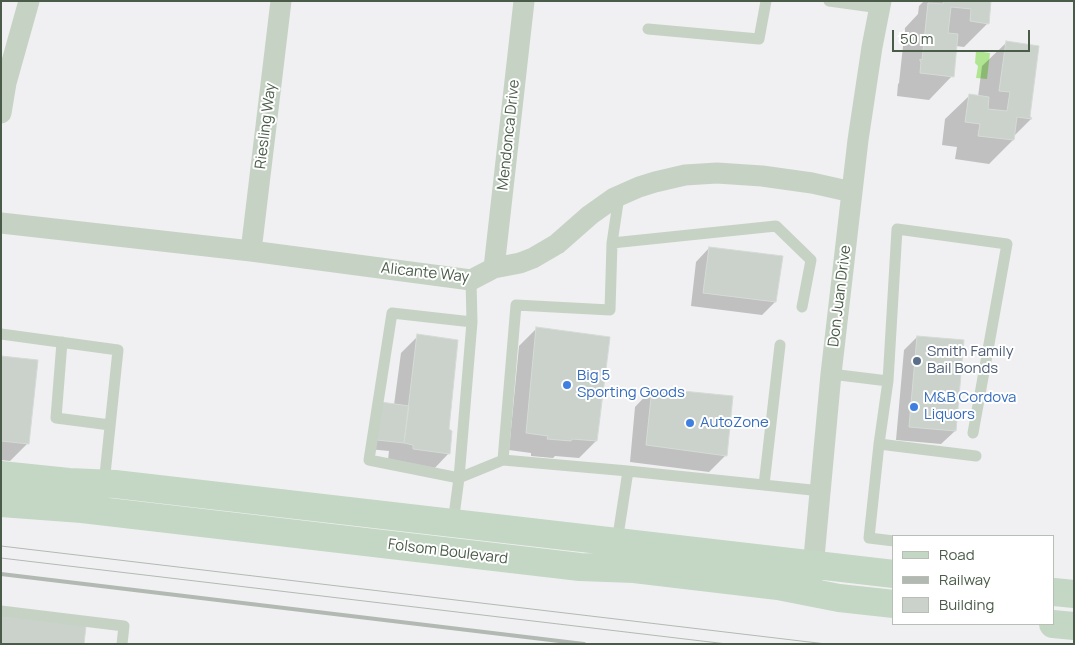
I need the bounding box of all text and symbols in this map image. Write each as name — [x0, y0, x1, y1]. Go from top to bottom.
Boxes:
scale bar — [895, 20, 1032, 52]
text: 50 m — [900, 28, 934, 49]
street label: Mendonca Drive — [494, 79, 524, 191]
street label: Riesling Way — [252, 82, 280, 170]
street label: Don Juan Drive — [825, 244, 855, 348]
street label: Alicante Way — [380, 259, 470, 287]
place label: Smith Family Bail Bonds — [927, 343, 1014, 378]
marker: Smith Family Bail Bonds — [911, 355, 923, 367]
place label: Big 5 Sporting Goods — [577, 367, 685, 402]
marker: Big 5 Sporting Goods — [561, 379, 573, 391]
place label: M&B Cordova Liquors — [924, 389, 1016, 424]
marker: M&B Cordova Liquors — [908, 401, 920, 413]
place label: AutoZone — [700, 414, 769, 432]
marker: AutoZone — [684, 417, 696, 429]
legend — [892, 535, 1055, 625]
street label: Folsom Boulevard — [387, 536, 509, 568]
text: Road — [939, 544, 975, 565]
text: Railway — [939, 569, 991, 590]
text: Building — [939, 594, 994, 615]

